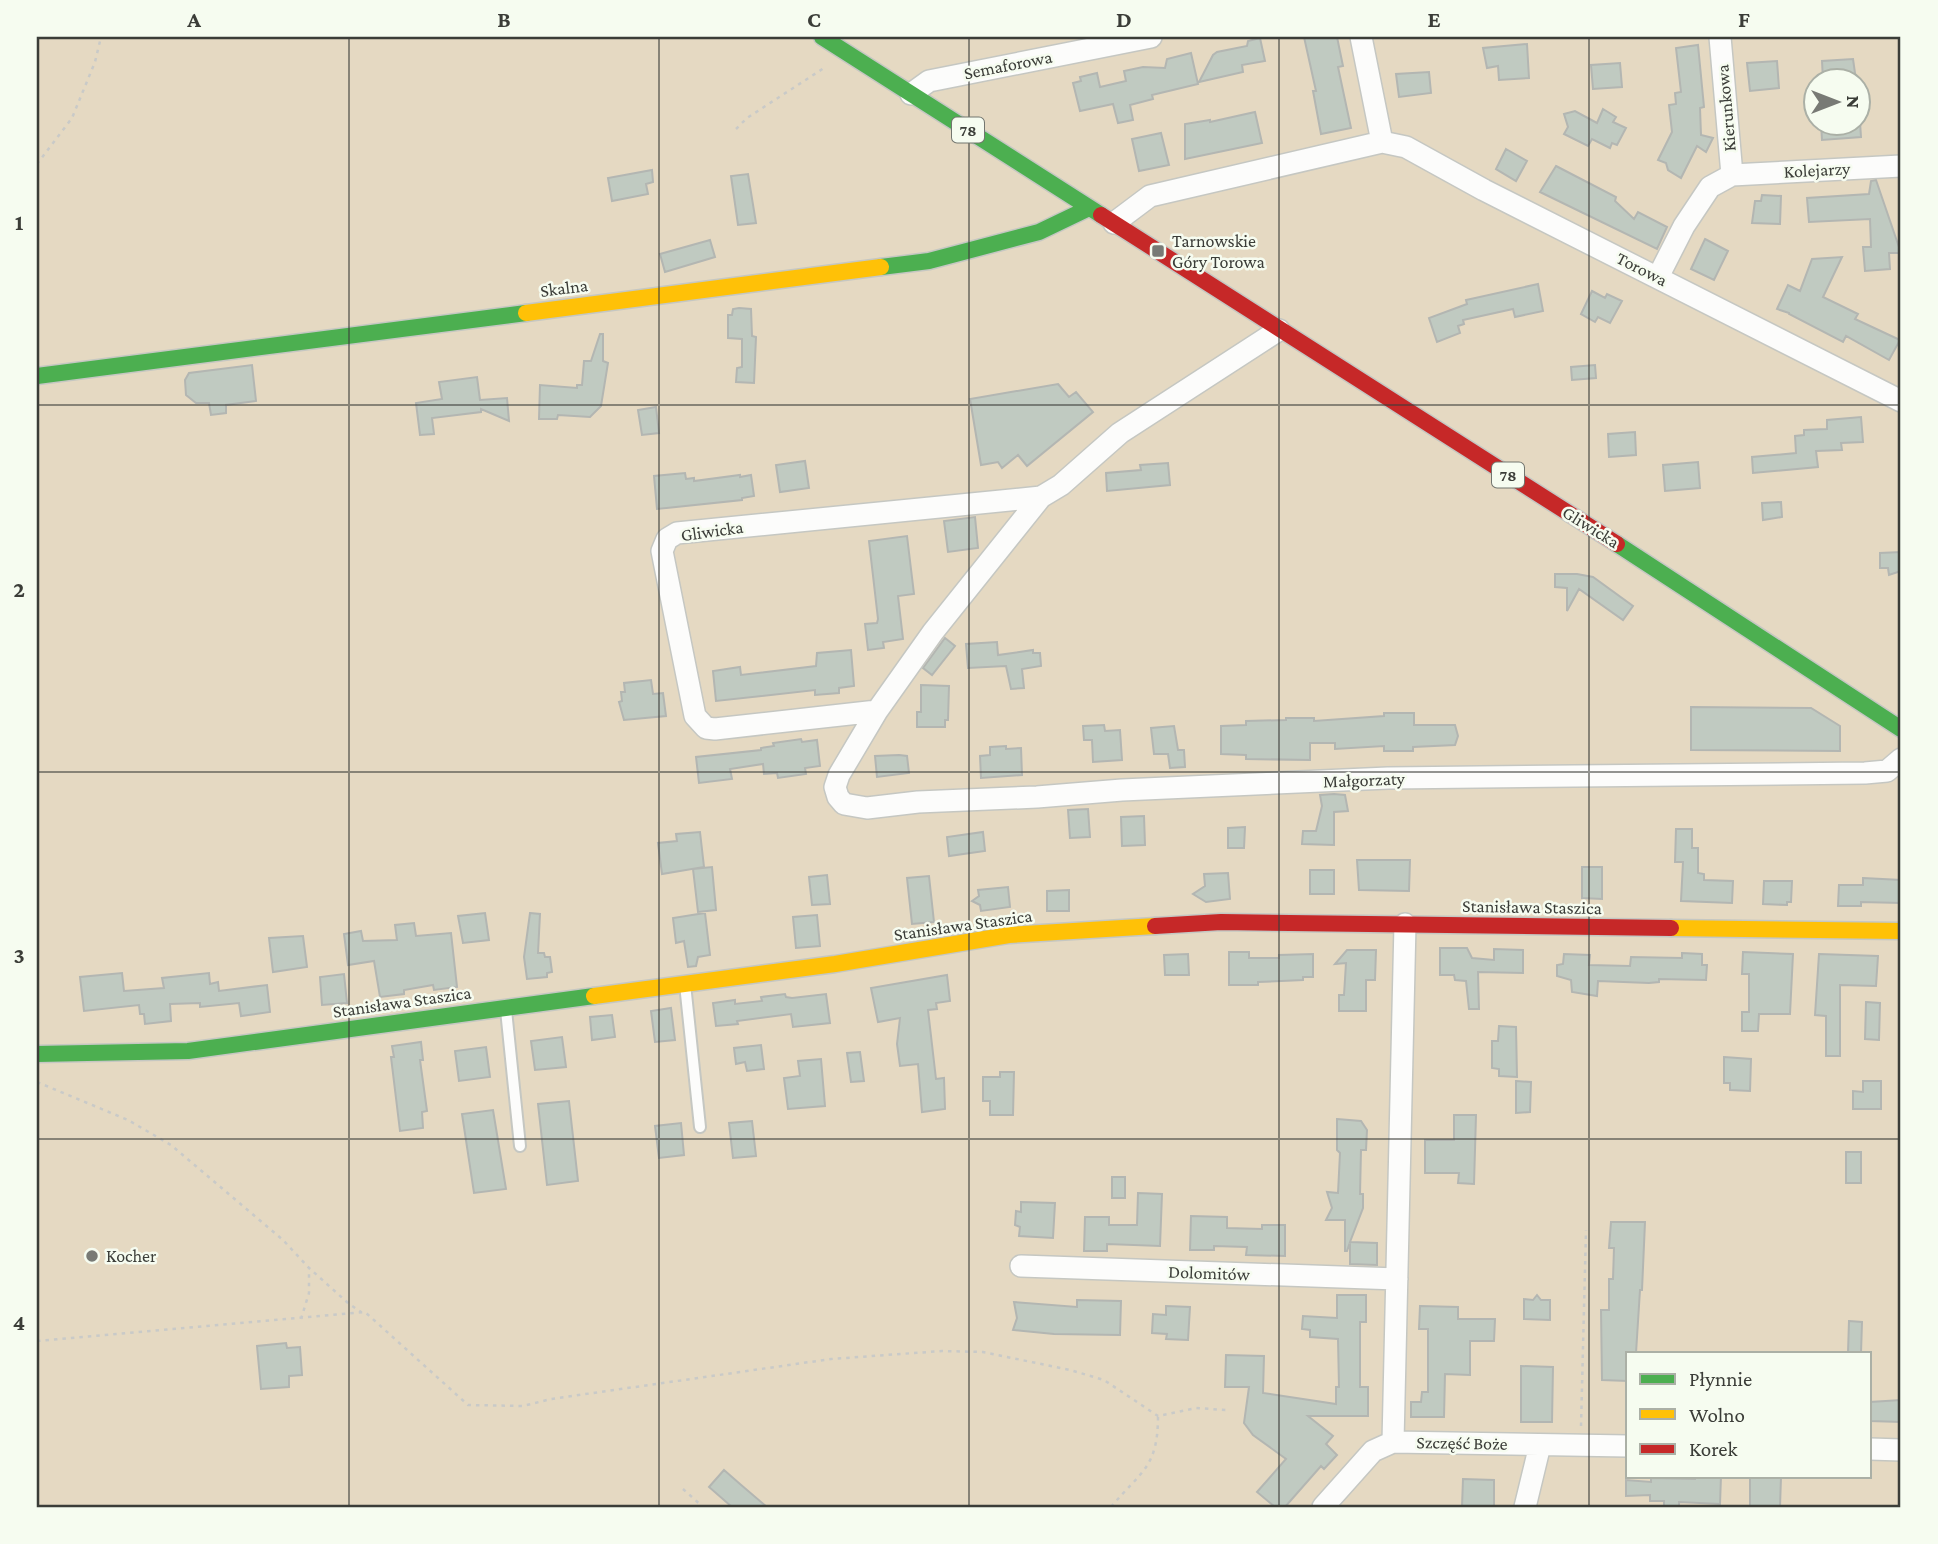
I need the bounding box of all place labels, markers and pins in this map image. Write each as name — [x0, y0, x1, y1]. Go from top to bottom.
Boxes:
place label: Tarnowskie Góry Torowa — [1172, 231, 1265, 272]
marker: Tarnowskie Góry Torowa — [1150, 243, 1166, 259]
place label: Kocher — [106, 1246, 157, 1266]
marker: Kocher — [84, 1248, 100, 1264]

